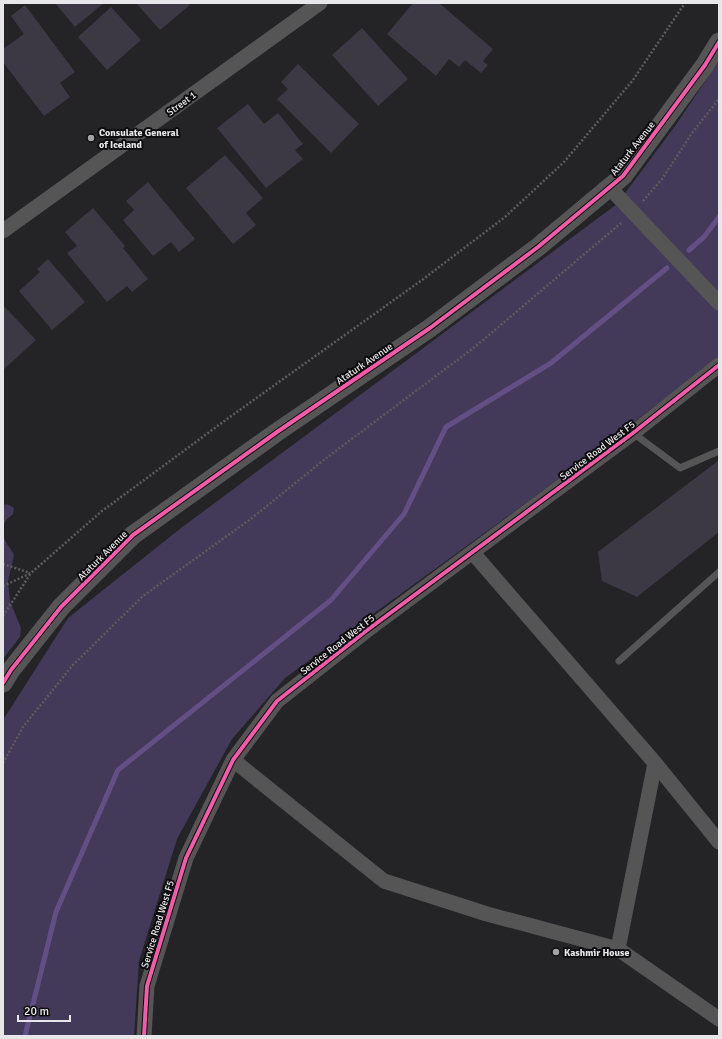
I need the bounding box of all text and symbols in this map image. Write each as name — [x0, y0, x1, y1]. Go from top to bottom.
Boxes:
street label: Street 1 — [164, 89, 199, 119]
street label: Ataturk Avenue — [608, 119, 658, 178]
place label: Consulate General of Iceland — [99, 127, 179, 151]
marker: Consulate General of Iceland — [86, 133, 96, 143]
street label: Ataturk Avenue — [334, 341, 395, 387]
street label: Service Road West F5 — [558, 419, 638, 483]
street label: Ataturk Avenue — [75, 528, 130, 583]
street label: Service Road West F5 — [298, 612, 377, 678]
street label: Service Road West F5 — [139, 879, 177, 970]
marker: Kashmir House — [551, 947, 561, 957]
place label: Kashmir House — [564, 947, 629, 959]
scale bar — [18, 997, 70, 1023]
text: 20 m — [24, 1004, 49, 1019]

